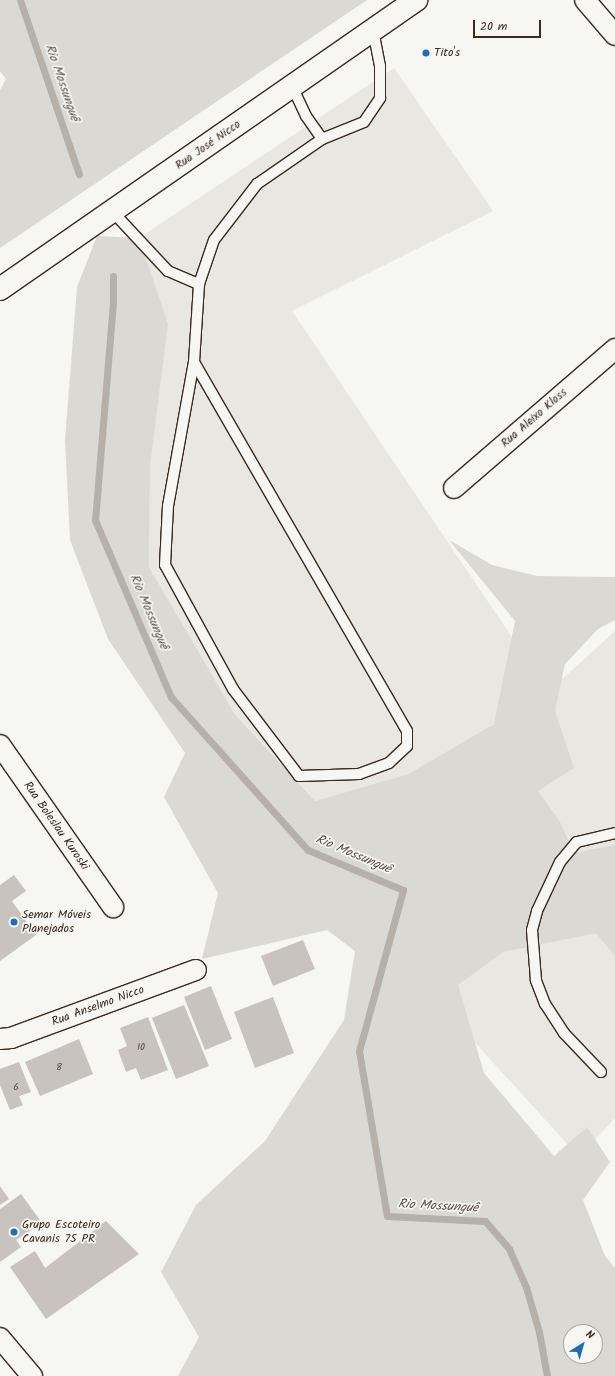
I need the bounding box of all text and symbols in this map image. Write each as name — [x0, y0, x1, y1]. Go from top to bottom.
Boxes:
scale bar — [475, 12, 543, 38]
text: 20 m — [480, 17, 507, 36]
water label: Rio Mossunguê — [41, 42, 81, 124]
place label: Tito's — [434, 46, 460, 60]
marker: Tito's — [421, 48, 431, 58]
street label: Rua José Nicco — [173, 117, 243, 173]
street label: Rua Aleixo Kloss — [498, 385, 570, 451]
water label: Rio Mossunguê — [125, 572, 171, 652]
street label: Rua Boleslau Kuroski — [20, 779, 92, 873]
water label: Rio Mossunguê — [313, 832, 393, 878]
place label: Semar Móveis Planejados — [22, 908, 91, 936]
marker: Semar Móveis Planejados — [9, 917, 19, 927]
street label: Rua Anselmo Nicco — [50, 983, 146, 1029]
house number: 10 — [137, 1042, 145, 1054]
house number: 8 — [56, 1062, 62, 1074]
house number: 6 — [13, 1082, 19, 1094]
water label: Rio Mossunguê — [397, 1197, 479, 1217]
place label: Grupo Escoteiro Cavanis 75 PR — [22, 1218, 100, 1246]
marker: Grupo Escoteiro Cavanis 75 PR — [9, 1227, 19, 1237]
north arrow — [563, 1324, 603, 1364]
text: N — [581, 1326, 598, 1344]

